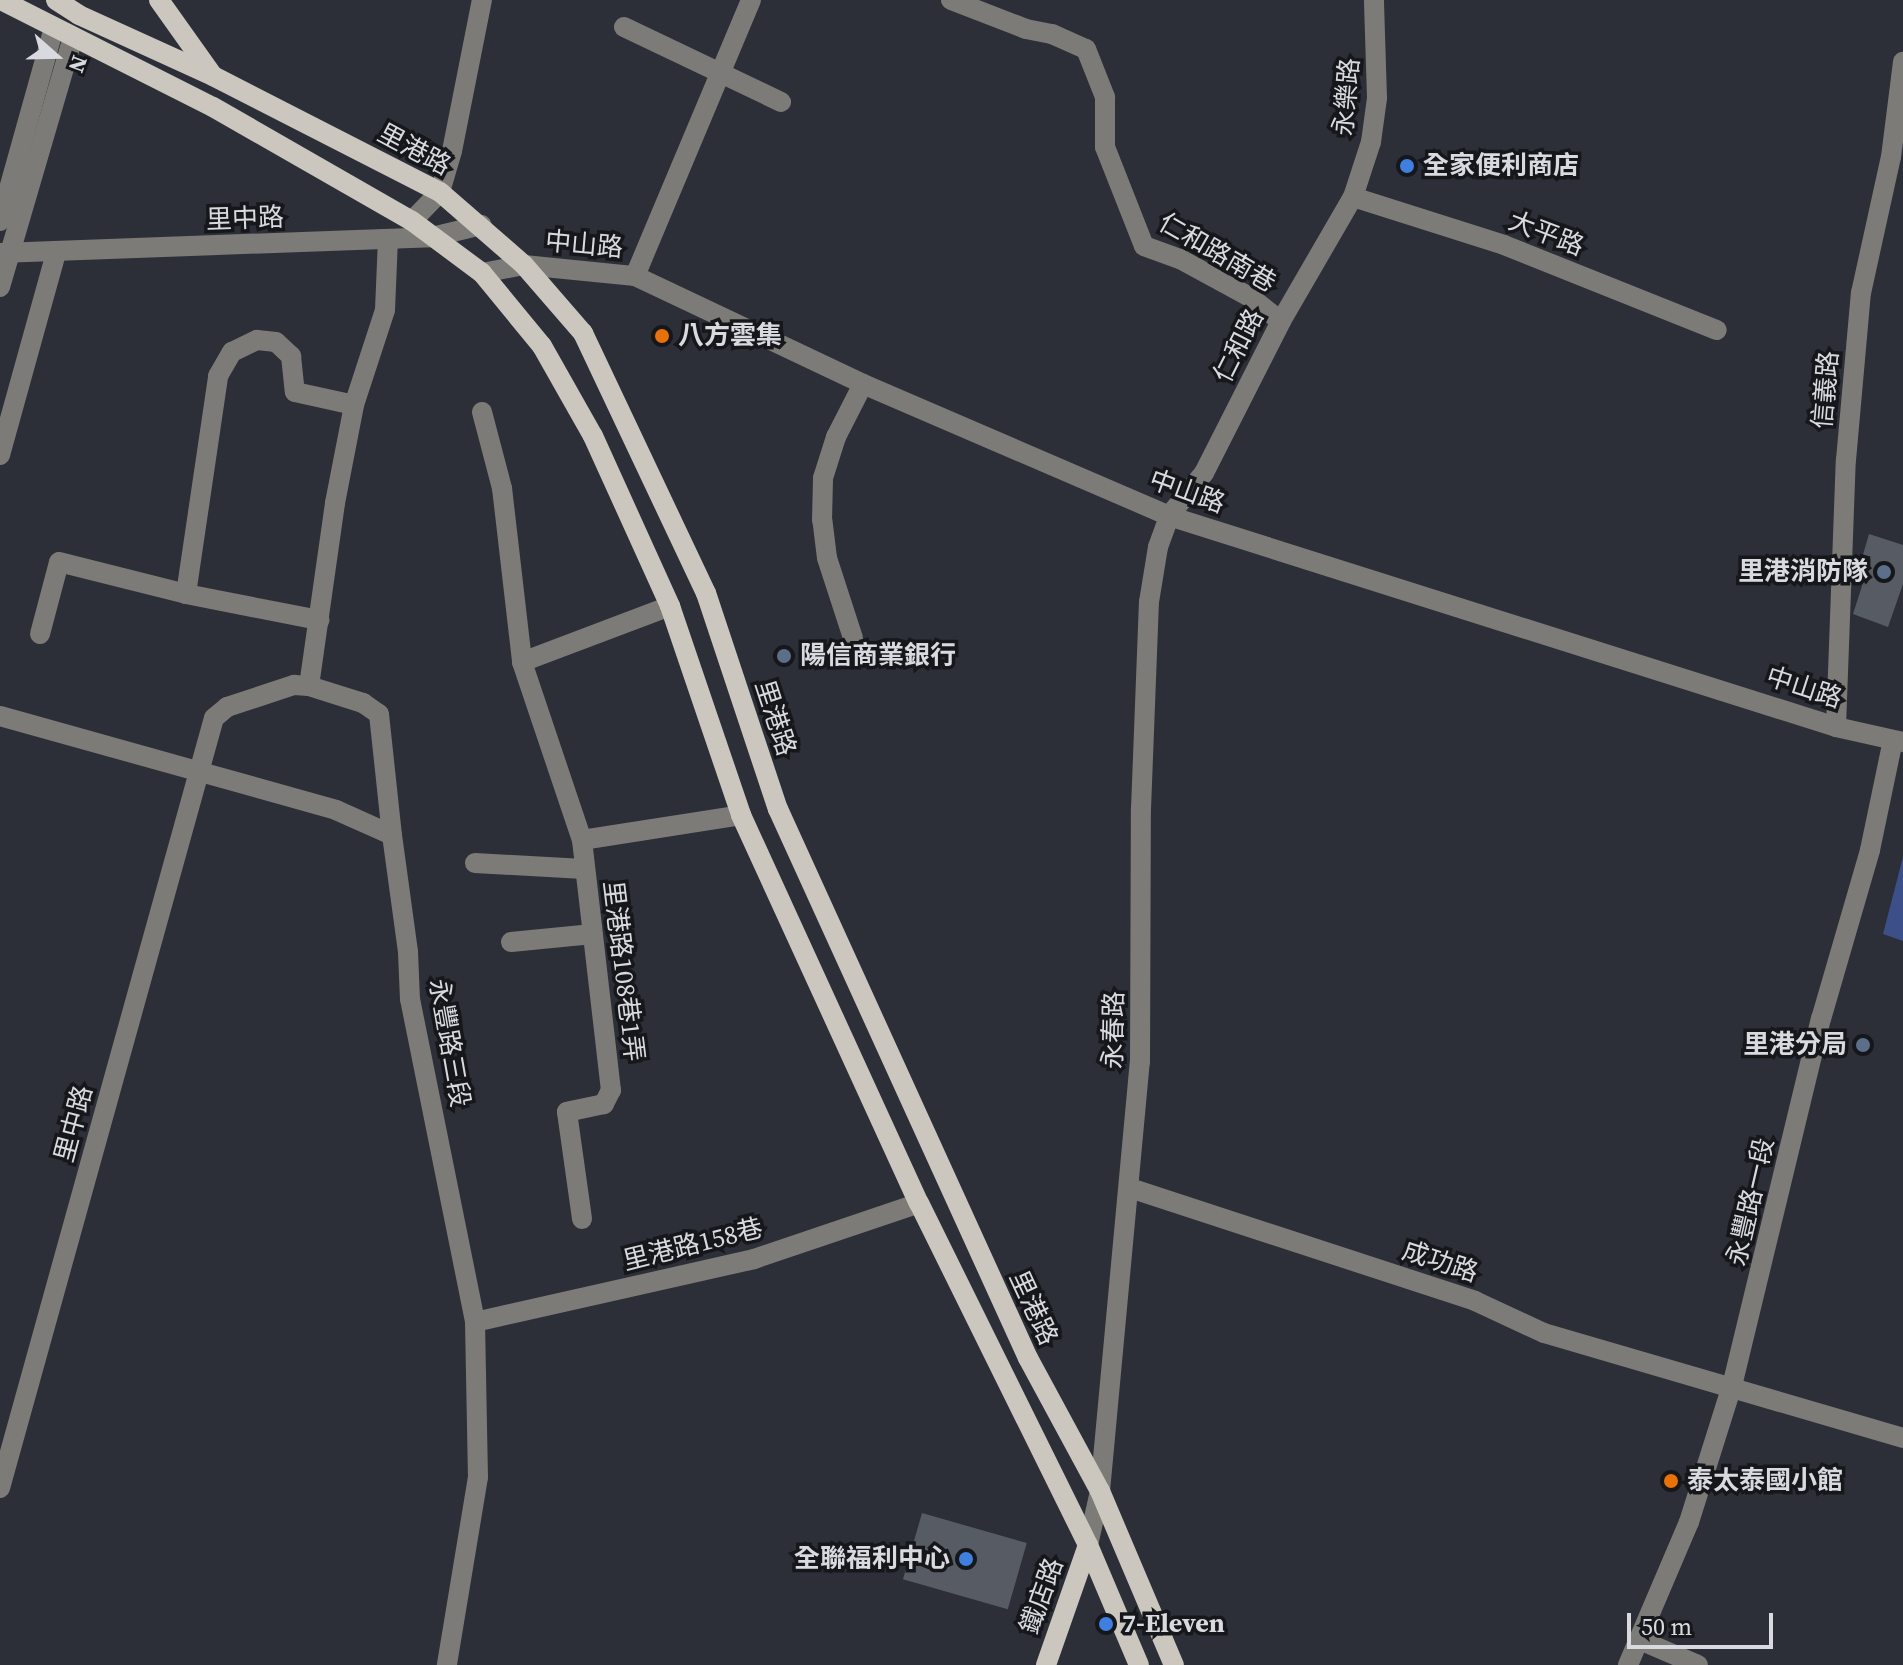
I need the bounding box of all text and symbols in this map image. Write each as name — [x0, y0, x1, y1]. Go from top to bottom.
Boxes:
north arrow — [16, 16, 96, 96]
text: N — [62, 52, 95, 77]
street label: 永樂路 — [1328, 57, 1366, 137]
street label: 里港路 — [372, 118, 456, 182]
place label: 全家便利商店 — [1423, 150, 1579, 182]
marker: 全家便利商店 — [1398, 157, 1416, 175]
street label: 里中路 — [205, 202, 285, 236]
street label: 大平路 — [1504, 205, 1588, 263]
street label: 仁和路南巷 — [1153, 207, 1281, 299]
street label: 中山路 — [544, 226, 624, 264]
street label: 仁和路 — [1207, 304, 1271, 388]
place label: 八方雲集 — [678, 320, 782, 352]
marker: 八方雲集 — [653, 327, 671, 345]
street label: 信義路 — [1807, 350, 1845, 430]
street label: 中山路 — [1145, 464, 1229, 520]
place label: 里港消防隊 — [1738, 556, 1868, 588]
marker: 里港消防隊 — [1875, 563, 1893, 581]
place label: 陽信商業銀行 — [800, 640, 956, 672]
marker: 陽信商業銀行 — [775, 647, 793, 665]
street label: 中山路 — [1762, 661, 1846, 715]
street label: 里港路 — [748, 676, 802, 760]
street label: 里港路108巷1弄 — [596, 879, 650, 1063]
street label: 永豐路三段 — [422, 976, 476, 1110]
street label: 永春路 — [1098, 991, 1130, 1069]
place label: 里港分局 — [1743, 1029, 1847, 1061]
marker: 里港分局 — [1854, 1036, 1872, 1054]
street label: 里中路 — [49, 1082, 99, 1166]
street label: 永豐路一段 — [1721, 1135, 1781, 1269]
street label: 里港路158巷 — [620, 1213, 766, 1277]
street label: 成功路 — [1398, 1235, 1482, 1289]
street label: 里港路 — [1002, 1266, 1064, 1350]
place label: 泰太泰國小館 — [1687, 1465, 1843, 1497]
marker: 泰太泰國小館 — [1662, 1472, 1680, 1490]
place label: 全聯福利中心 — [794, 1543, 950, 1575]
marker: 全聯福利中心 — [957, 1550, 975, 1568]
street label: 鐵店路 — [1014, 1554, 1070, 1638]
scale bar — [1631, 1597, 1777, 1647]
place label: 7-Eleven — [1122, 1608, 1225, 1640]
text: 50 m — [1641, 1610, 1692, 1643]
marker: 7-Eleven — [1097, 1615, 1115, 1633]

